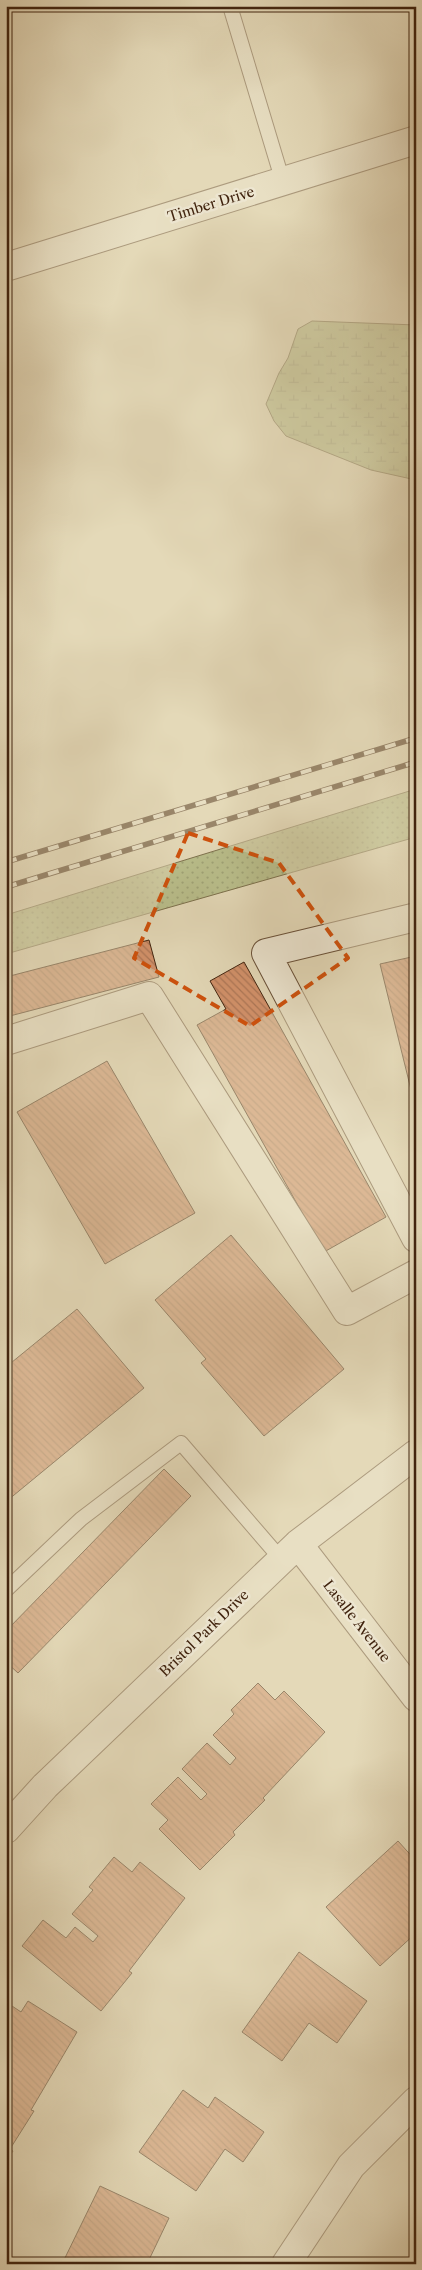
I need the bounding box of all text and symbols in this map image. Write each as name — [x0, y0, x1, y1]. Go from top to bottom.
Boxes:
street label: Timber Drive — [166, 182, 257, 226]
street label: Lasalle Avenue — [319, 1576, 395, 1666]
street label: Bristol Park Drive — [155, 1586, 253, 1680]

